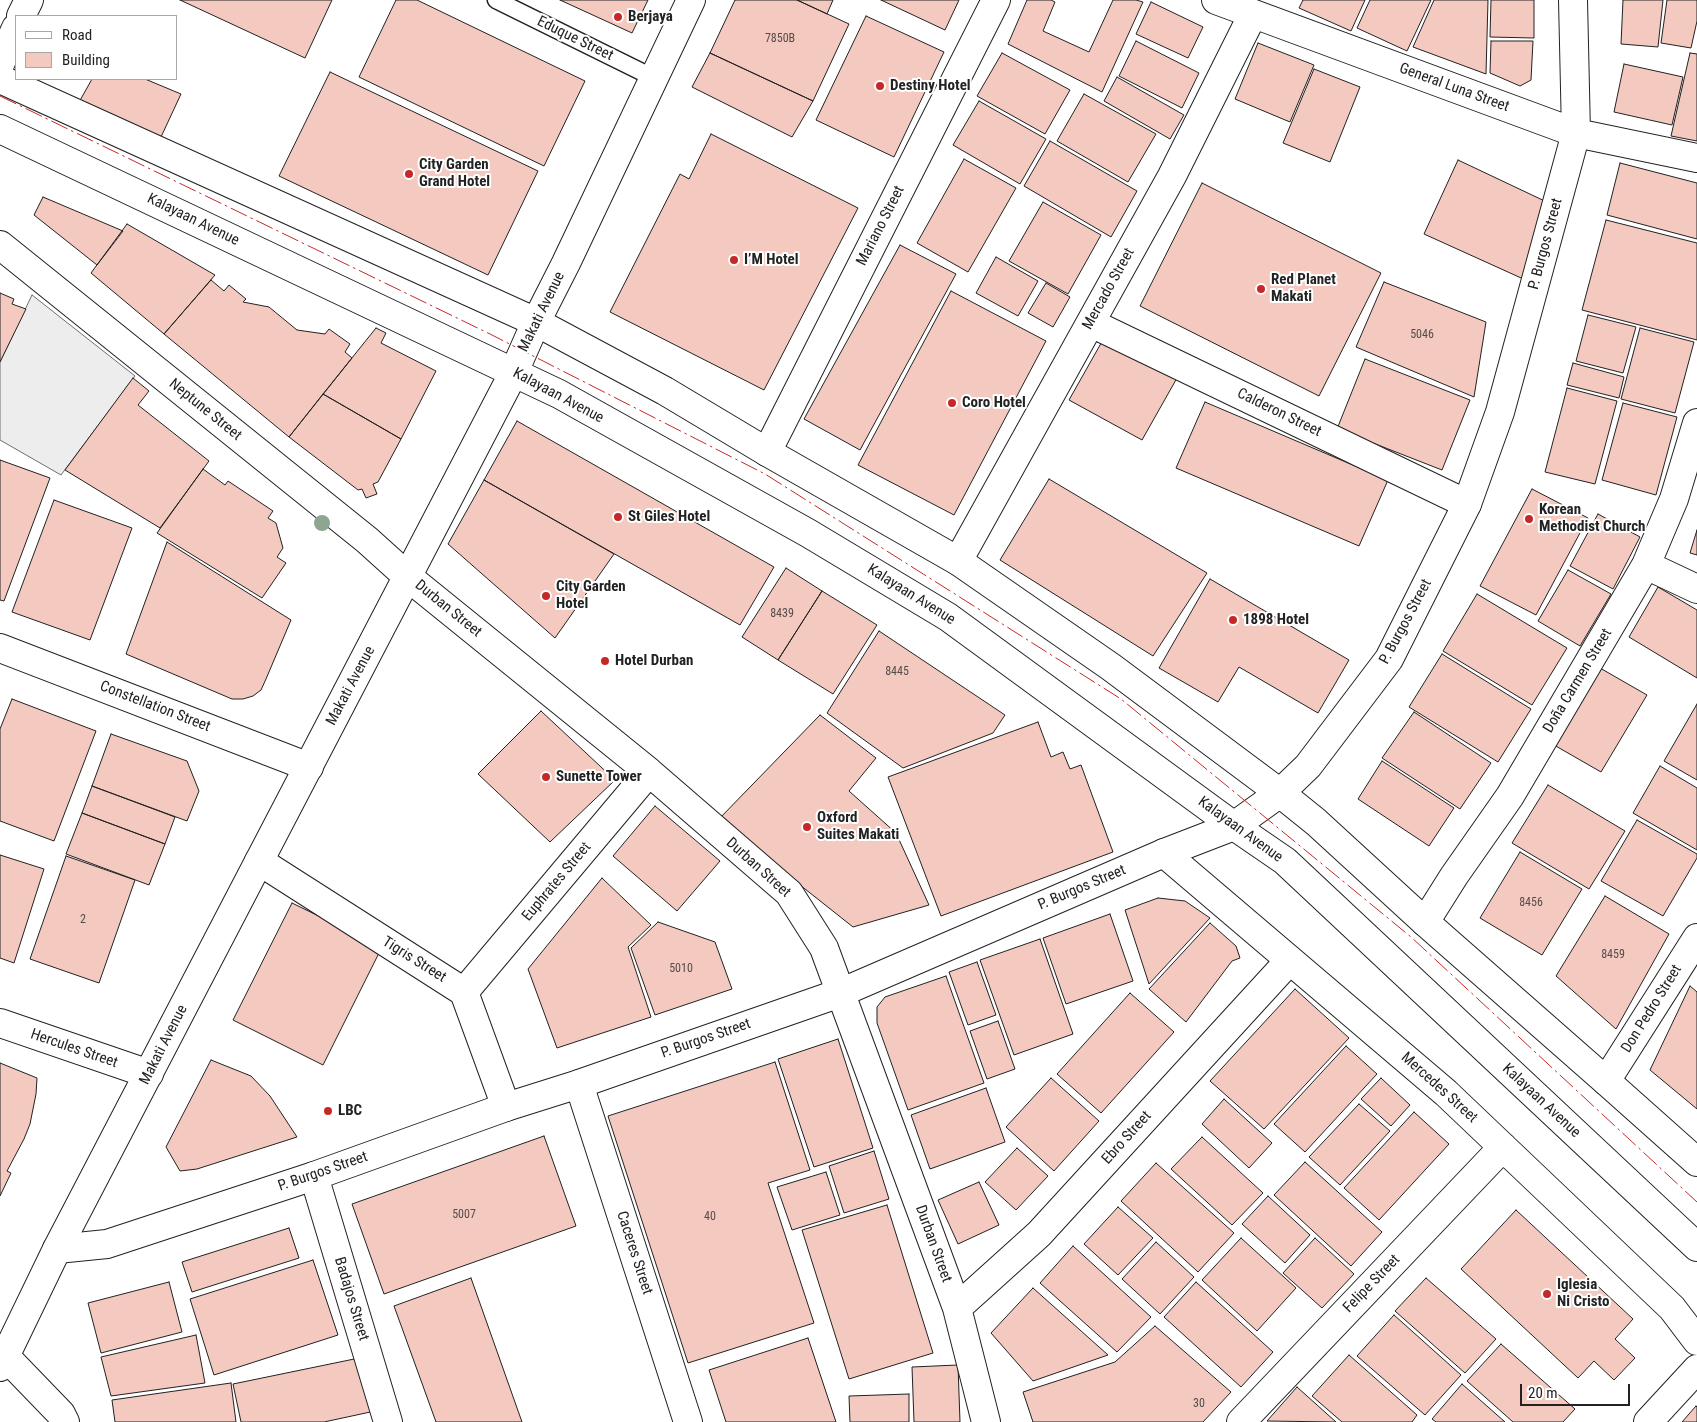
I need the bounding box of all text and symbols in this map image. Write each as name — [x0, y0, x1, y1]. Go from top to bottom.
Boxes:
place label: Berjaya — [628, 8, 673, 26]
marker: Berjaya — [612, 11, 624, 23]
street label: Eduque Street — [534, 13, 616, 65]
legend — [15, 15, 178, 80]
text: Road — [62, 26, 92, 44]
house number: 7850B — [765, 32, 795, 46]
text: Building — [62, 51, 110, 69]
street label: General Luna Street — [1397, 60, 1511, 116]
place label: Destiny Hotel — [890, 77, 971, 95]
marker: Destiny Hotel — [874, 80, 886, 92]
place label: City Garden Grand Hotel — [419, 156, 490, 191]
marker: City Garden Grand Hotel — [403, 168, 415, 180]
street label: Mariano Street — [853, 183, 909, 269]
street label: Kalayaan Avenue — [144, 190, 242, 250]
street label: P. Burgos Street — [1525, 196, 1567, 292]
street label: Mercado Street — [1079, 245, 1139, 333]
place label: I’M Hotel — [744, 251, 798, 269]
marker: I’M Hotel — [728, 254, 740, 266]
street label: Makati Avenue — [515, 269, 569, 355]
place label: Red Planet Makati — [1271, 271, 1336, 306]
marker: Red Planet Makati — [1255, 283, 1267, 295]
house number: 5046 — [1410, 328, 1434, 342]
street label: Kalayaan Avenue — [510, 365, 606, 427]
street label: Neptune Street — [165, 375, 245, 445]
street label: Calderon Street — [1234, 385, 1324, 441]
place label: Coro Hotel — [962, 394, 1026, 412]
marker: Coro Hotel — [946, 397, 958, 409]
place label: Korean Methodist Church — [1539, 501, 1645, 536]
place label: St Giles Hotel — [628, 508, 710, 526]
marker: St Giles Hotel — [612, 511, 624, 523]
marker: Korean Methodist Church — [1523, 513, 1535, 525]
street label: Kalayaan Avenue — [864, 561, 958, 629]
street label: P. Burgos Street — [1376, 576, 1436, 668]
street label: Durban Street — [411, 577, 485, 641]
place label: City Garden Hotel — [556, 578, 626, 613]
marker: City Garden Hotel — [540, 590, 552, 602]
house number: 8439 — [770, 607, 794, 621]
place label: 1898 Hotel — [1243, 611, 1309, 629]
marker: 1898 Hotel — [1227, 614, 1239, 626]
street label: Doña Carmen Street — [1540, 626, 1616, 736]
street label: Makati Avenue — [323, 643, 379, 729]
place label: Hotel Durban — [615, 652, 693, 670]
marker: Hotel Durban — [599, 655, 611, 667]
house number: 8445 — [885, 665, 909, 679]
street label: Constellation Street — [97, 678, 213, 736]
place label: Sunette Tower — [556, 768, 642, 786]
marker: Sunette Tower — [540, 771, 552, 783]
street label: Kalayaan Avenue — [1194, 793, 1286, 867]
place label: Oxford Suites Makati — [817, 809, 899, 844]
marker: Oxford Suites Makati — [801, 821, 813, 833]
street label: Durban Street — [722, 834, 794, 902]
street label: Euphrates Street — [519, 839, 595, 925]
street label: P. Burgos Street — [1035, 861, 1129, 915]
house number: 8456 — [1519, 896, 1543, 910]
house number: 2 — [80, 913, 86, 927]
street label: Tigris Street — [379, 933, 449, 987]
house number: 8459 — [1601, 948, 1625, 962]
house number: 5010 — [669, 962, 693, 976]
street label: Don Pedro Street — [1618, 962, 1686, 1056]
street label: Makati Avenue — [136, 1002, 192, 1088]
street label: P. Burgos Street — [659, 1015, 753, 1063]
street label: Hercules Street — [28, 1026, 120, 1072]
street label: Mercedes Street — [1397, 1049, 1481, 1127]
street label: Kalayaan Avenue — [1498, 1060, 1584, 1142]
place label: LBC — [338, 1102, 362, 1120]
marker: LBC — [322, 1105, 334, 1117]
street label: Ebro Street — [1098, 1108, 1156, 1168]
street label: P. Burgos Street — [276, 1148, 370, 1196]
street label: Durban Street — [911, 1203, 955, 1285]
house number: 5007 — [452, 1208, 476, 1222]
street label: Caceres Street — [612, 1209, 656, 1297]
house number: 40 — [704, 1210, 716, 1224]
street label: Felipe Street — [1340, 1251, 1404, 1317]
street label: Badajos Street — [330, 1255, 372, 1343]
place label: Iglesia Ni Cristo — [1557, 1276, 1609, 1311]
marker: Iglesia Ni Cristo — [1541, 1288, 1553, 1300]
scale bar — [1522, 1374, 1632, 1406]
text: 20 m — [1528, 1384, 1558, 1402]
house number: 30 — [1193, 1397, 1205, 1411]

